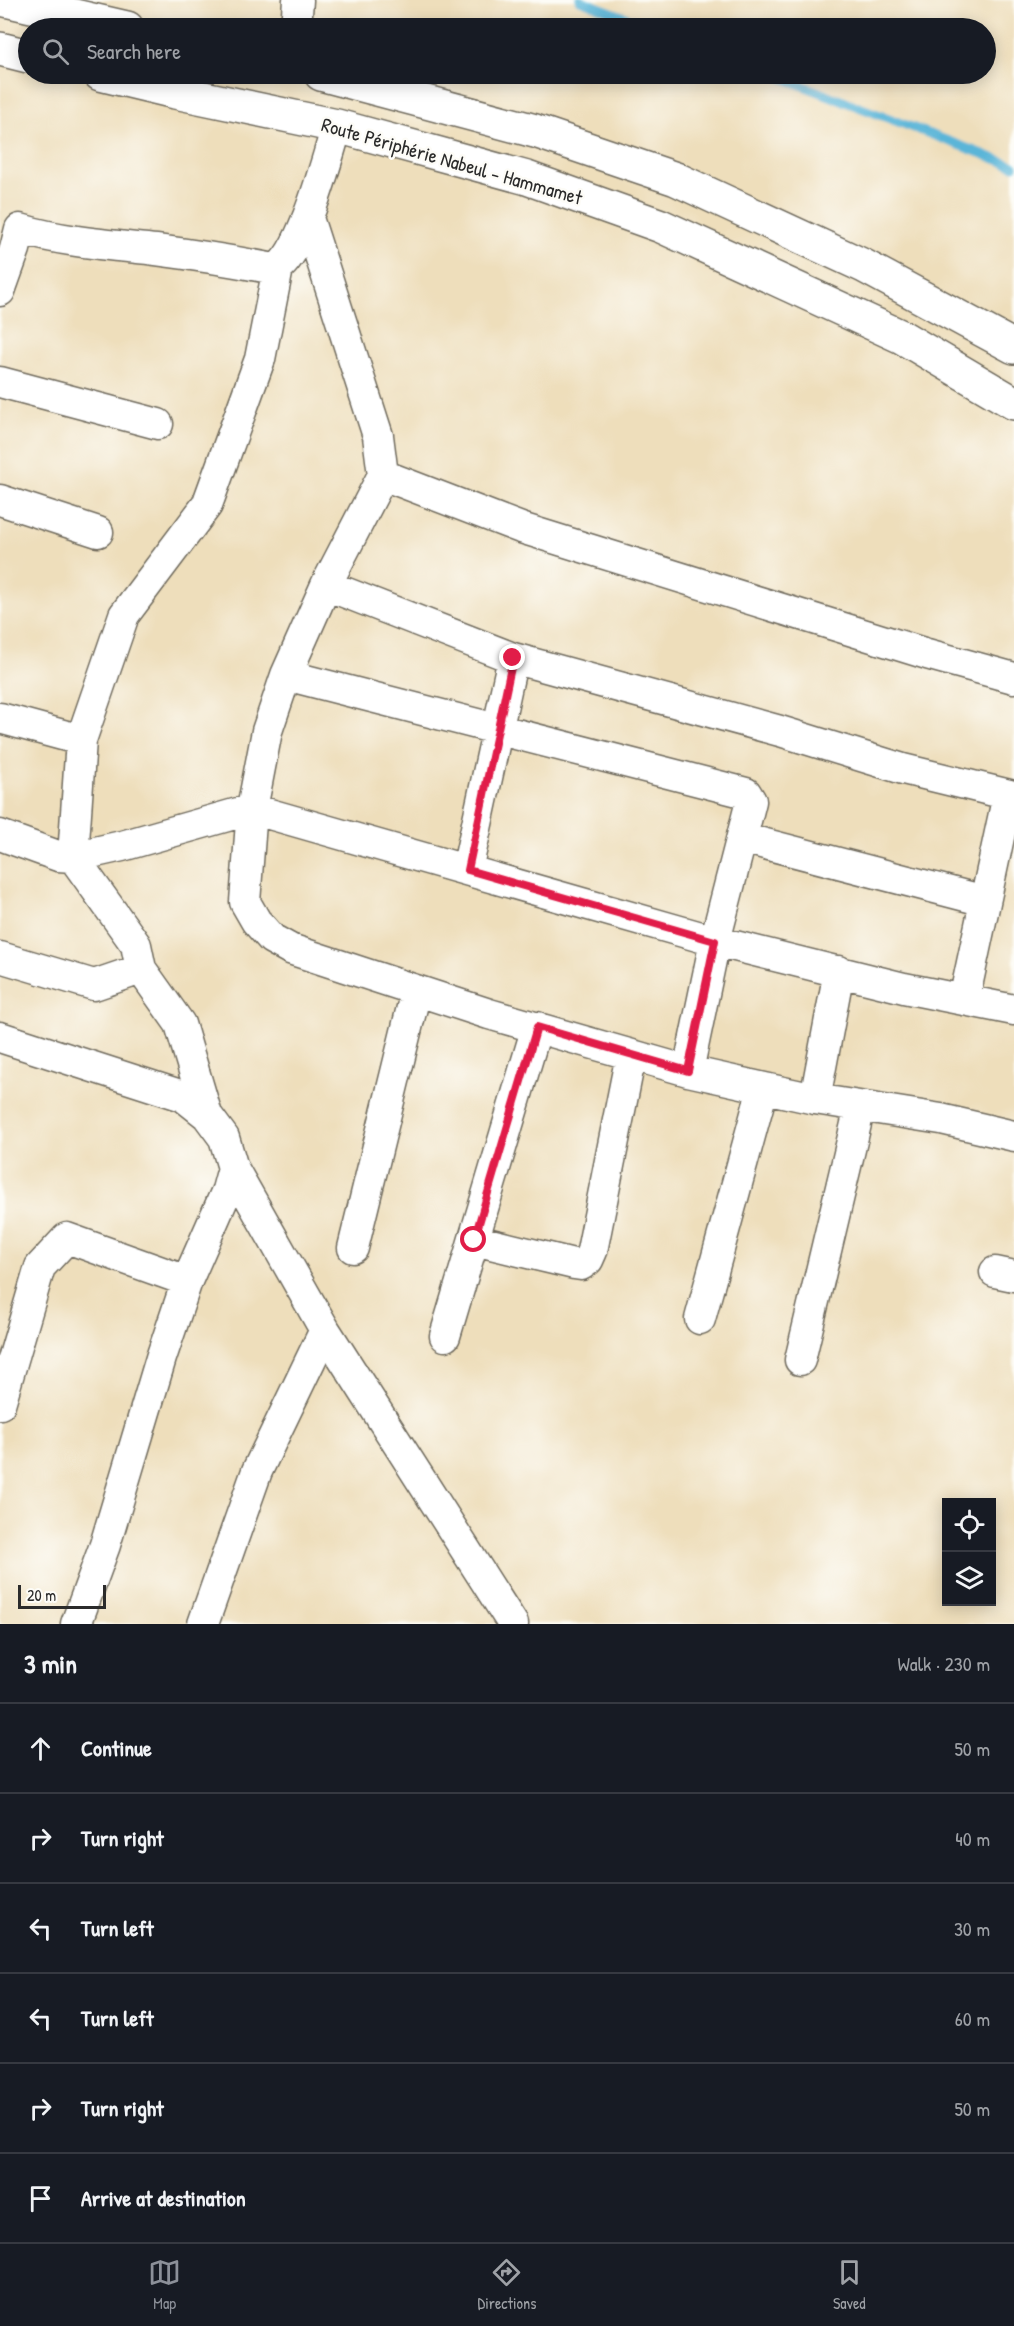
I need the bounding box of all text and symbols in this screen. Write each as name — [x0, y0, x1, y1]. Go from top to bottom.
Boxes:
search box — [18, 18, 996, 84]
icon: search — [39, 35, 72, 68]
text: Search here — [87, 36, 181, 66]
street label: Route Périphérie Nabeul - Hammamet — [319, 110, 587, 211]
route end — [499, 644, 525, 670]
route start — [460, 1226, 486, 1252]
map controls — [942, 1498, 996, 1606]
button: locate — [942, 1498, 996, 1552]
button: layers — [942, 1552, 996, 1606]
scale bar — [18, 1582, 106, 1610]
text: 20 m — [27, 1584, 56, 1606]
text: 3 min — [24, 1646, 77, 1681]
text: Walk · 230 m — [898, 1650, 990, 1677]
icon: ahead — [24, 1732, 57, 1765]
text: Continue — [81, 1733, 152, 1763]
text: 50 m — [954, 1735, 990, 1762]
icon: right — [24, 1822, 57, 1855]
text: Turn right — [81, 1823, 164, 1853]
text: 40 m — [955, 1825, 990, 1852]
icon: left — [24, 1912, 57, 1945]
text: Turn left — [81, 1913, 154, 1943]
text: 30 m — [954, 1915, 990, 1942]
icon: left — [24, 2002, 57, 2035]
text: Turn left — [81, 2003, 154, 2033]
text: 60 m — [955, 2005, 990, 2032]
icon: right — [24, 2092, 57, 2125]
text: Turn right — [81, 2093, 164, 2123]
text: 50 m — [954, 2095, 990, 2122]
icon: arrive — [24, 2182, 57, 2215]
text: Arrive at destination — [81, 2183, 246, 2213]
tab: Map — [148, 2256, 181, 2314]
tab: Directions — [478, 2256, 536, 2314]
tab: Saved — [833, 2256, 866, 2314]

